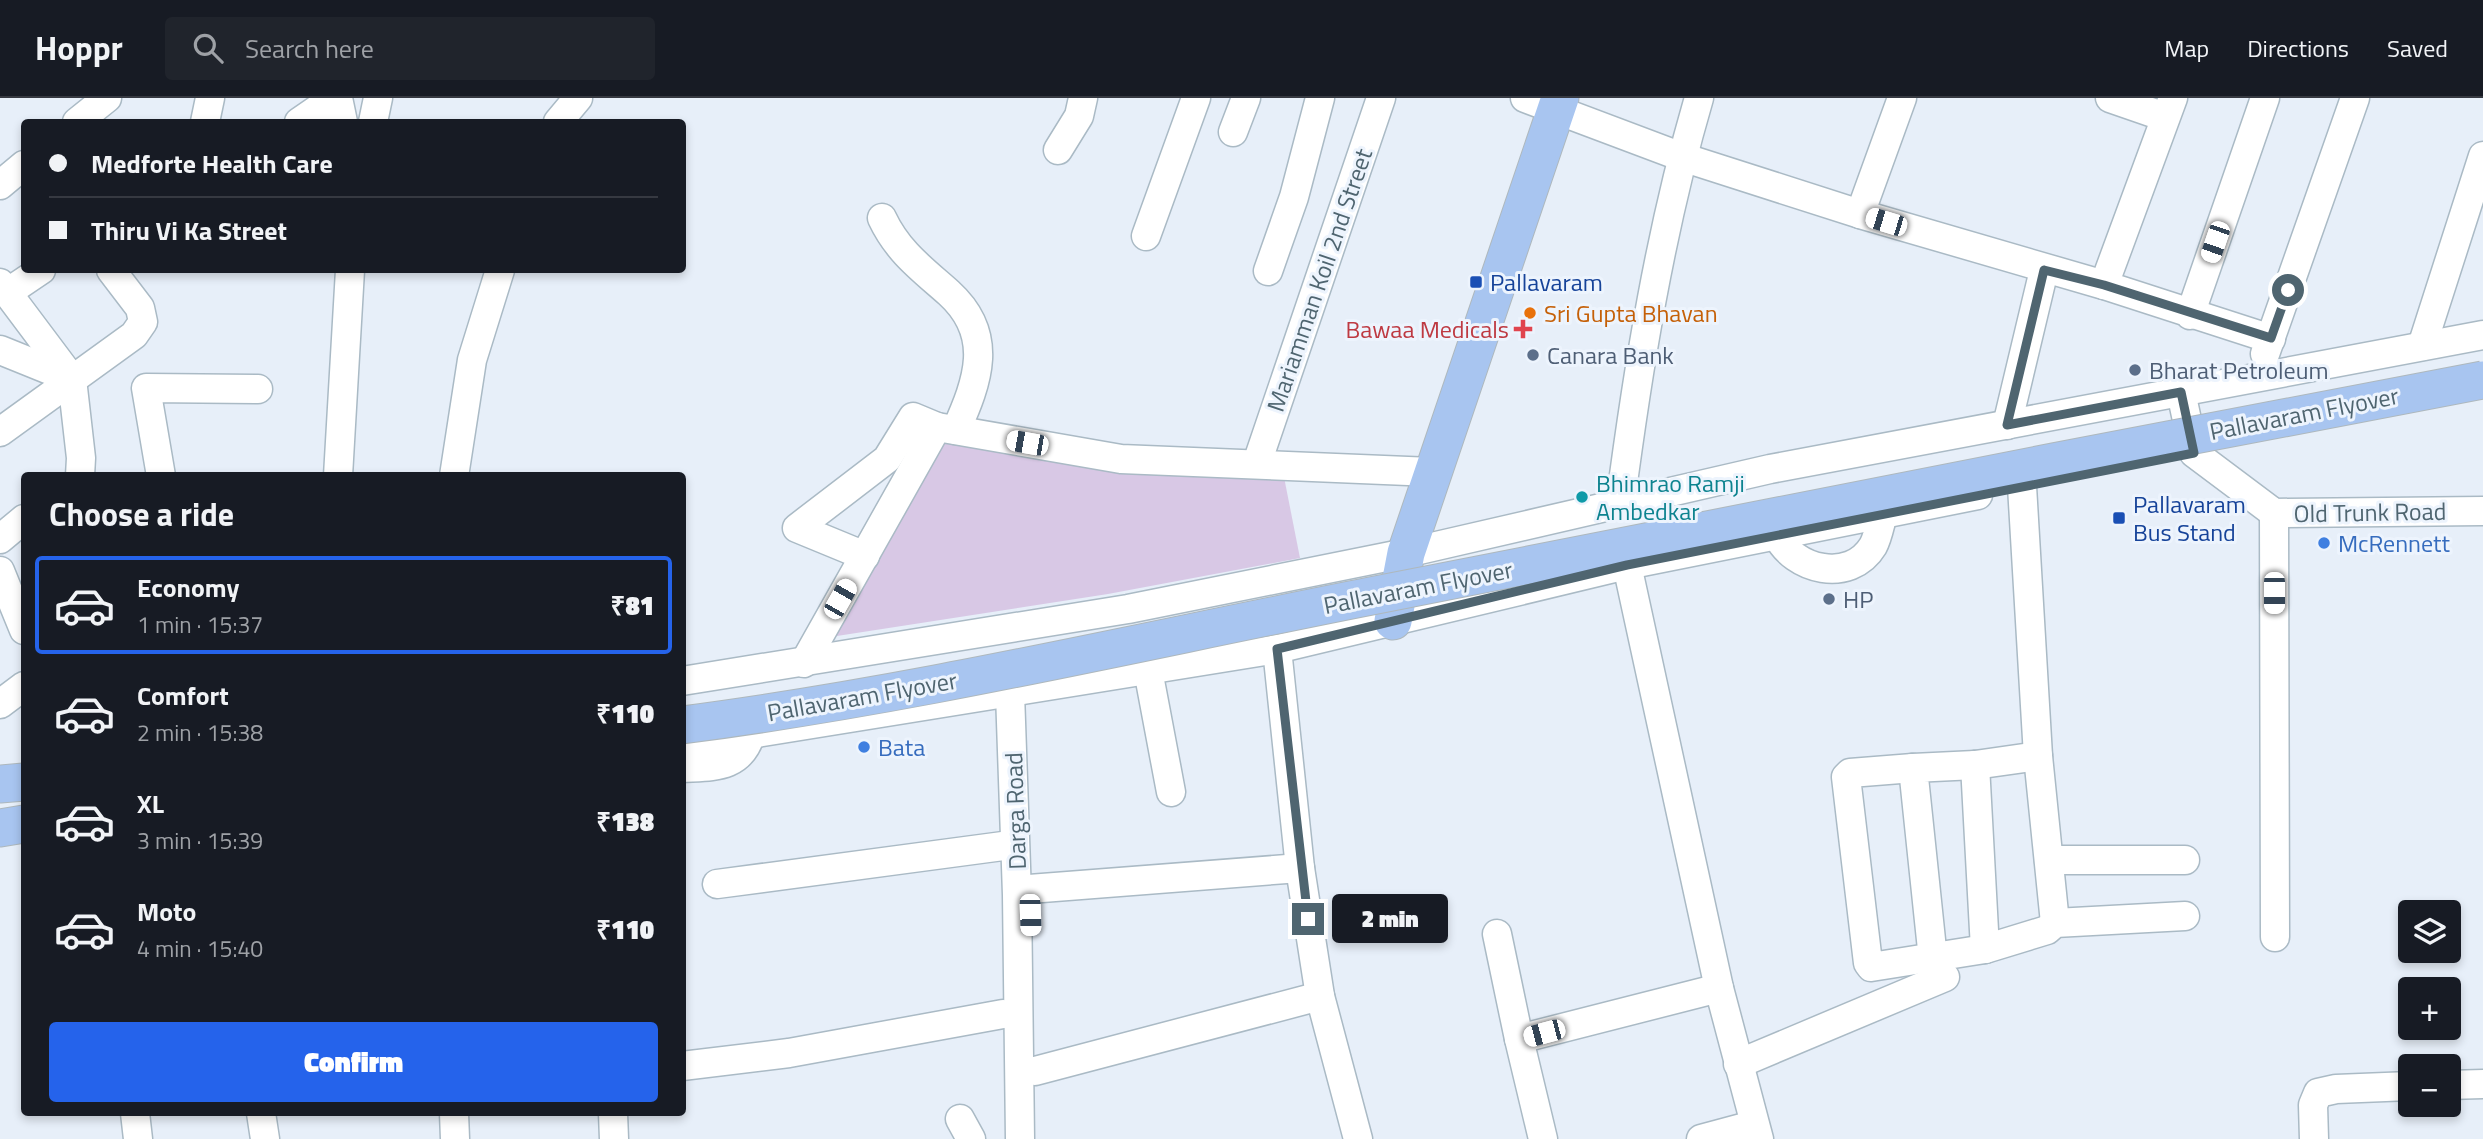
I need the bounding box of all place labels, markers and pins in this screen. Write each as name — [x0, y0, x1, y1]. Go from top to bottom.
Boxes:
place label: Pallavaram — [1490, 264, 1603, 300]
marker: Pallavaram — [1468, 274, 1484, 290]
place label: Sri Gupta Bhavan — [1544, 295, 1718, 331]
marker: Sri Gupta Bhavan — [1522, 305, 1538, 321]
place label: Bawaa Medicals — [1345, 311, 1509, 347]
marker: Bawaa Medicals — [1515, 321, 1531, 337]
place label: Canara Bank — [1547, 337, 1674, 373]
marker: Canara Bank — [1525, 347, 1541, 363]
place label: Bharat Petroleum — [2149, 352, 2329, 388]
marker: Bharat Petroleum — [2127, 362, 2143, 378]
place label: Bhimrao Ramji Ambedkar — [1596, 465, 1745, 529]
place label: Pallavaram Bus Stand — [2133, 486, 2246, 550]
marker: Bhimrao Ramji Ambedkar — [1574, 489, 1590, 505]
marker: Pallavaram Bus Stand — [2111, 510, 2127, 526]
place label: McRennett — [2338, 525, 2450, 561]
marker: McRennett — [2316, 535, 2332, 551]
place label: HP — [1843, 581, 1873, 617]
marker: HP — [1821, 591, 1837, 607]
place label: Bata — [878, 729, 925, 765]
marker: Bata — [856, 739, 872, 755]

